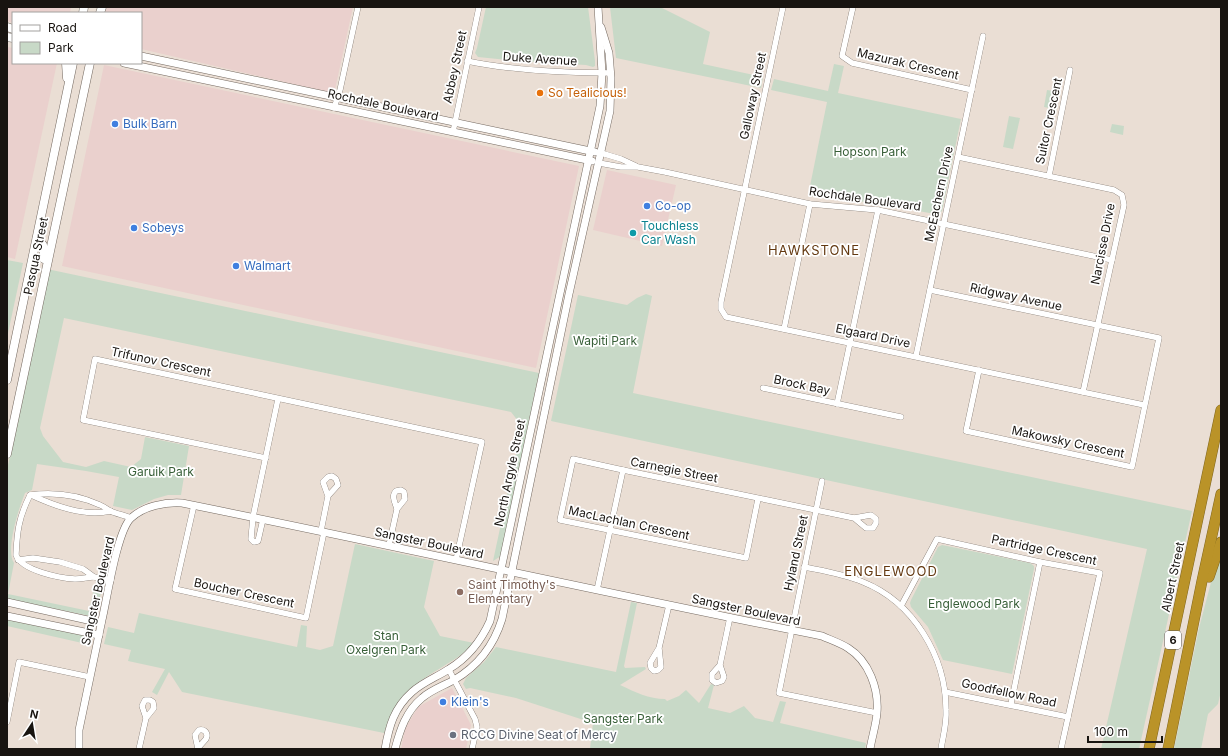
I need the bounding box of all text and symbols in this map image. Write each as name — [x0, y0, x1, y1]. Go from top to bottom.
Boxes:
legend — [12, 12, 142, 64]
text: Road — [48, 20, 77, 35]
street label: Abbey Street — [440, 29, 470, 105]
text: Park — [48, 40, 74, 55]
street label: Mazurak Crescent — [856, 45, 960, 83]
street label: Duke Avenue — [502, 48, 578, 69]
street label: Galloway Street — [736, 51, 769, 141]
street label: Suitor Crescent — [1032, 76, 1065, 165]
street label: Rochdale Boulevard — [326, 85, 440, 124]
place label: So Tealicious! — [548, 85, 627, 100]
marker: So Tealicious! — [535, 88, 545, 98]
place label: Bulk Barn — [123, 116, 177, 131]
marker: Bulk Barn — [110, 119, 120, 129]
park label: Hopson Park — [833, 144, 907, 159]
street label: McEachern Drive — [921, 145, 956, 243]
street label: Rochdale Boulevard — [808, 183, 922, 214]
place label: Co-op — [655, 198, 691, 213]
marker: Co-op — [642, 201, 652, 211]
street label: Narcisse Drive — [1087, 202, 1118, 286]
street label: Pasqua Street — [20, 216, 51, 296]
place label: Touchless Car Wash — [641, 218, 699, 247]
place label: Sobeys — [142, 220, 184, 235]
marker: Sobeys — [129, 223, 139, 233]
marker: Touchless Car Wash — [628, 228, 638, 238]
district label: HAWKSTONE — [768, 242, 860, 258]
place label: Walmart — [244, 258, 291, 273]
marker: Walmart — [231, 261, 241, 271]
street label: Ridgway Avenue — [969, 279, 1064, 314]
street label: Elgaard Drive — [834, 320, 912, 351]
park label: Wapiti Park — [573, 333, 637, 348]
street label: Trifunov Crescent — [110, 344, 212, 379]
street label: Brock Bay — [772, 371, 832, 398]
street label: North Argyle Street — [491, 418, 528, 528]
street label: Makowsky Crescent — [1010, 422, 1126, 461]
street label: Carnegie Street — [629, 454, 719, 485]
park label: Garuik Park — [128, 464, 194, 479]
street label: MacLachlan Crescent — [567, 502, 691, 543]
street label: Hyland Street — [780, 514, 811, 592]
street label: Sangster Boulevard — [373, 524, 485, 561]
street label: Partridge Crescent — [990, 531, 1098, 568]
street label: Sangster Boulevard — [78, 535, 117, 647]
street label: Albert Street — [1158, 540, 1187, 613]
district label: ENGLEWOOD — [844, 563, 938, 579]
street label: Boucher Crescent — [193, 575, 296, 610]
place label: Saint Timothy's Elementary — [468, 577, 556, 606]
marker: Saint Timothy's Elementary — [455, 587, 465, 597]
street label: Sangster Boulevard — [690, 591, 802, 628]
park label: Englewood Park — [928, 596, 1020, 611]
park label: Stan Oxelgren Park — [346, 628, 427, 657]
road number: 6 — [1165, 631, 1181, 649]
street label: Goodfellow Road — [960, 675, 1058, 710]
place label: Klein's — [451, 694, 489, 709]
marker: Klein's — [438, 697, 448, 707]
north arrow — [12, 704, 52, 744]
text: N — [29, 706, 40, 722]
park label: Sangster Park — [583, 711, 663, 726]
scale bar — [1088, 718, 1162, 744]
text: 100 m — [1094, 724, 1128, 739]
place label: RCCG Divine Seat of Mercy — [461, 727, 617, 742]
marker: RCCG Divine Seat of Mercy — [448, 730, 458, 740]

